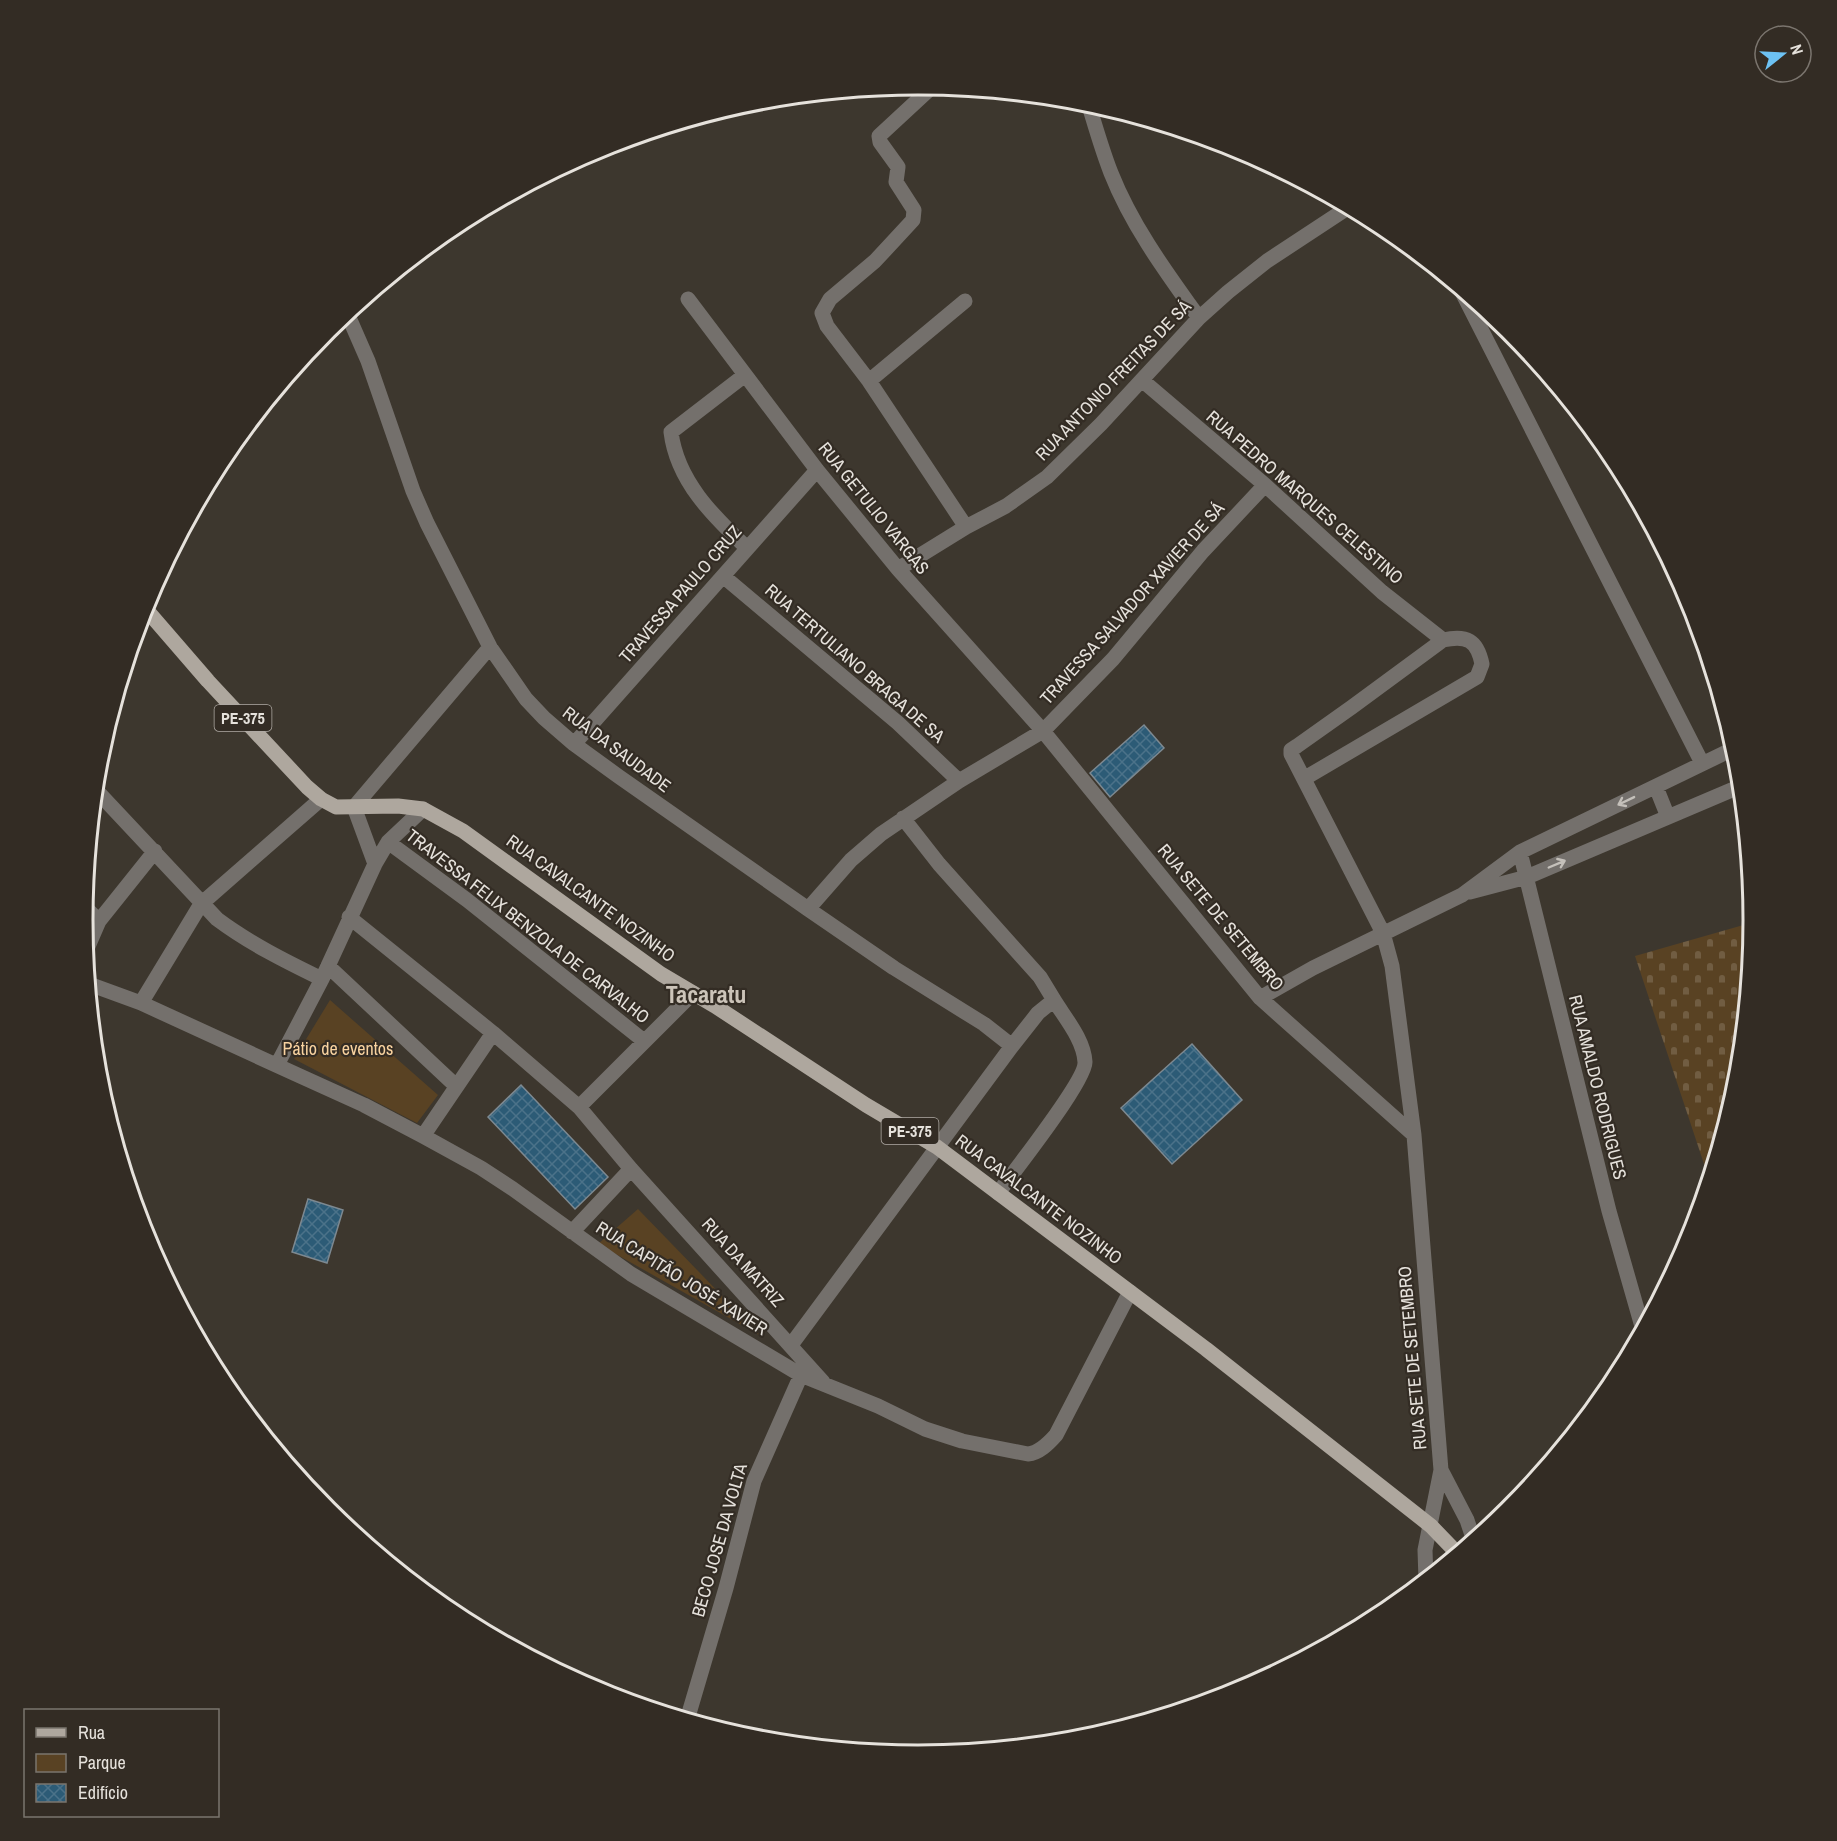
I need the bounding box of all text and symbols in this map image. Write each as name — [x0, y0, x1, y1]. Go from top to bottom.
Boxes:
north arrow — [1753, 24, 1813, 84]
text: N — [1785, 41, 1809, 57]
street label: RUA ANTONIO FREITAS DE SÁ — [1030, 294, 1197, 466]
street label: RUA PEDRO MARQUES CELESTINO — [1201, 404, 1409, 590]
street label: RUA GETULIO VARGAS — [813, 436, 935, 580]
street label: TRAVESSA SALVADOR XAVIER DE SÁ — [1034, 496, 1230, 710]
street label: TRAVESSA PAULO CRUZ — [613, 520, 747, 668]
street label: RUA TERTULIANO BRAGA DE SA — [760, 578, 950, 748]
street label: RUA DA SAUDADE — [558, 700, 676, 798]
road number: PE-375 — [214, 705, 272, 731]
one-way arrow — [1618, 795, 1636, 807]
street label: TRAVESSA FELIX BENZOLA DE CARVALHO — [401, 823, 655, 1029]
street label: RUA CAVALCANTE NOZINHO — [502, 828, 680, 968]
street label: RUA SETE DE SETEMBRO — [1152, 838, 1290, 996]
one-way arrow — [1547, 858, 1566, 869]
district label: Tacaratu — [666, 978, 746, 1010]
street label: RUA AMALDO RODRIGUES — [1563, 992, 1633, 1182]
park label: Pátio de eventos — [283, 1036, 393, 1061]
road number: PE-375 — [882, 1118, 938, 1144]
street label: RUA CAVALCANTE NOZINHO — [950, 1128, 1128, 1270]
street label: RUA DA MATRIZ — [696, 1212, 790, 1312]
street label: RUA CAPITÃO JOSÉ XAVIER — [591, 1215, 773, 1341]
street label: RUA SETE DE SETEMBRO — [1392, 1265, 1432, 1451]
street label: BECO JOSE DA VOLTA — [685, 1460, 753, 1620]
legend — [24, 1709, 219, 1817]
text: Rua — [78, 1720, 105, 1745]
text: Parque — [78, 1750, 126, 1775]
text: Edifício — [78, 1780, 128, 1805]

